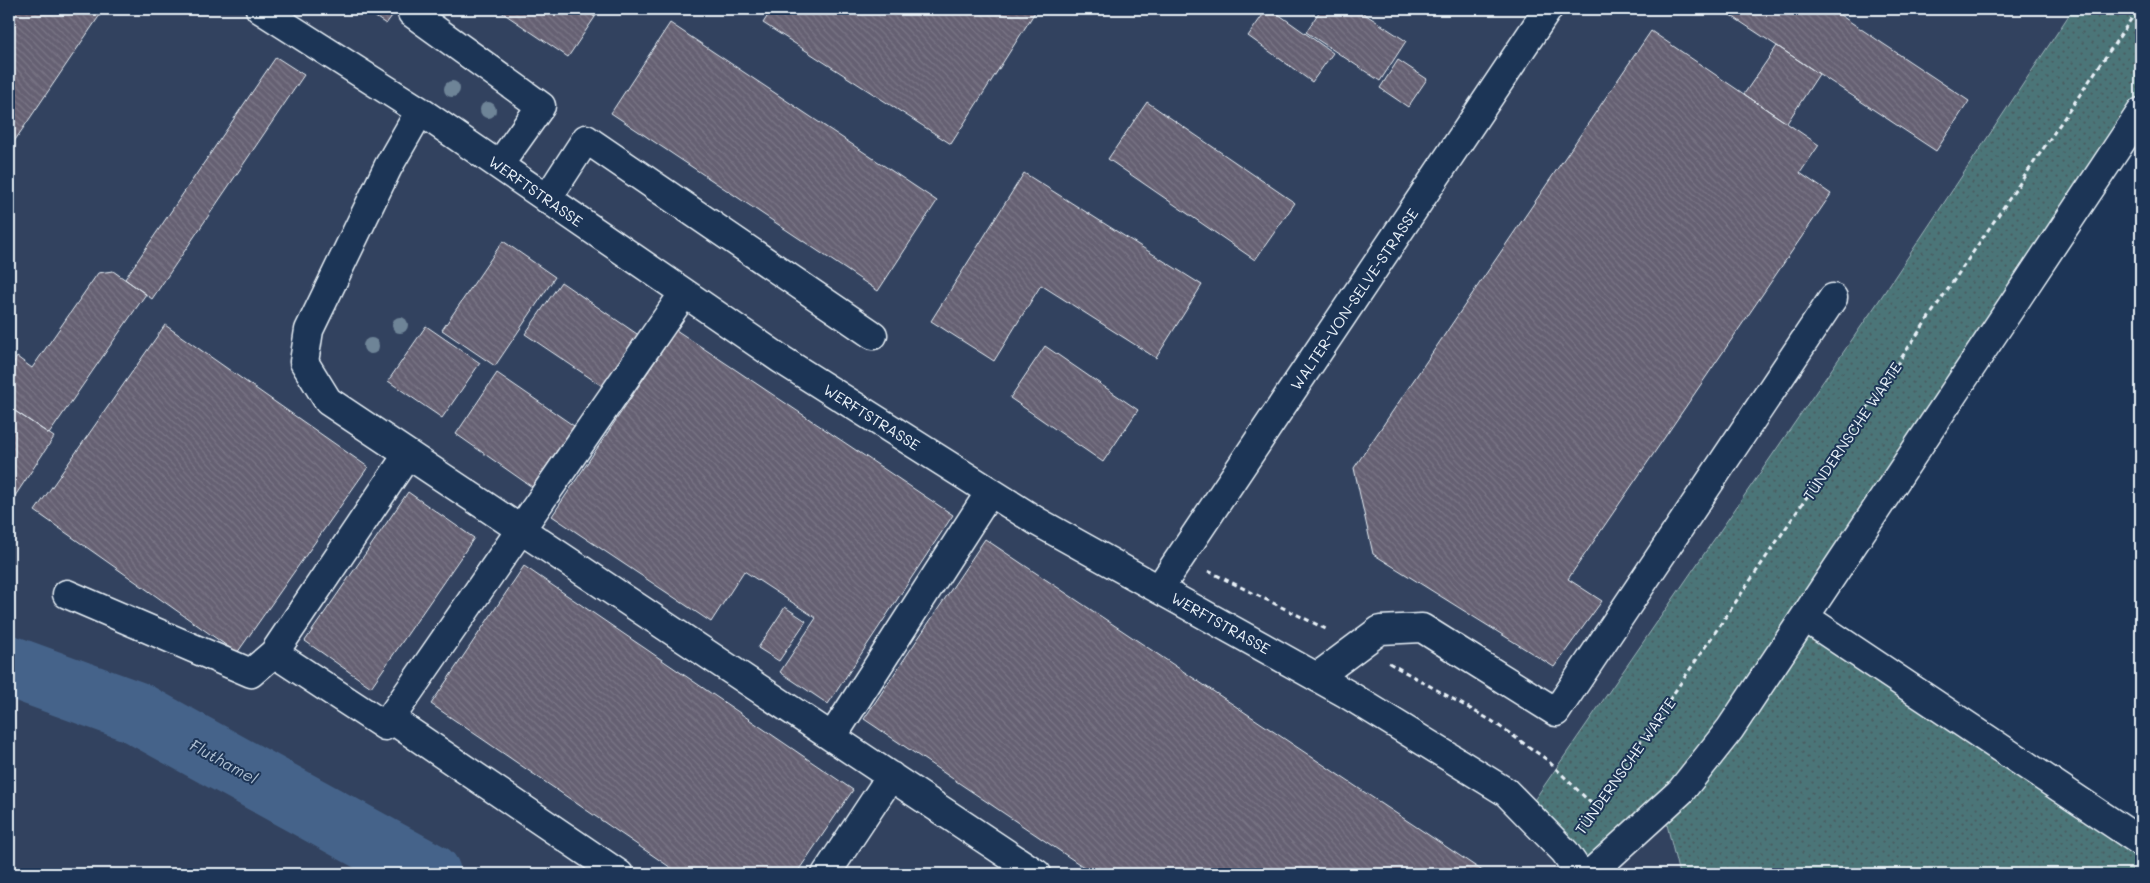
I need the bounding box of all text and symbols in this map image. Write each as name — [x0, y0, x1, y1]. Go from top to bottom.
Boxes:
street label: WERFTSTRASSE — [485, 151, 587, 231]
street label: WALTER-VON-SELVE-STRASSE — [1286, 204, 1423, 394]
street label: TÜNDERNSCHE WARTE — [1798, 358, 1906, 504]
street label: WERFTSTRASSE — [820, 379, 924, 455]
street label: WERFTSTRASSE — [1168, 587, 1274, 659]
street label: TÜNDERNSCHE WARTE — [1570, 693, 1680, 838]
water label: Fluthamel — [186, 734, 262, 788]

